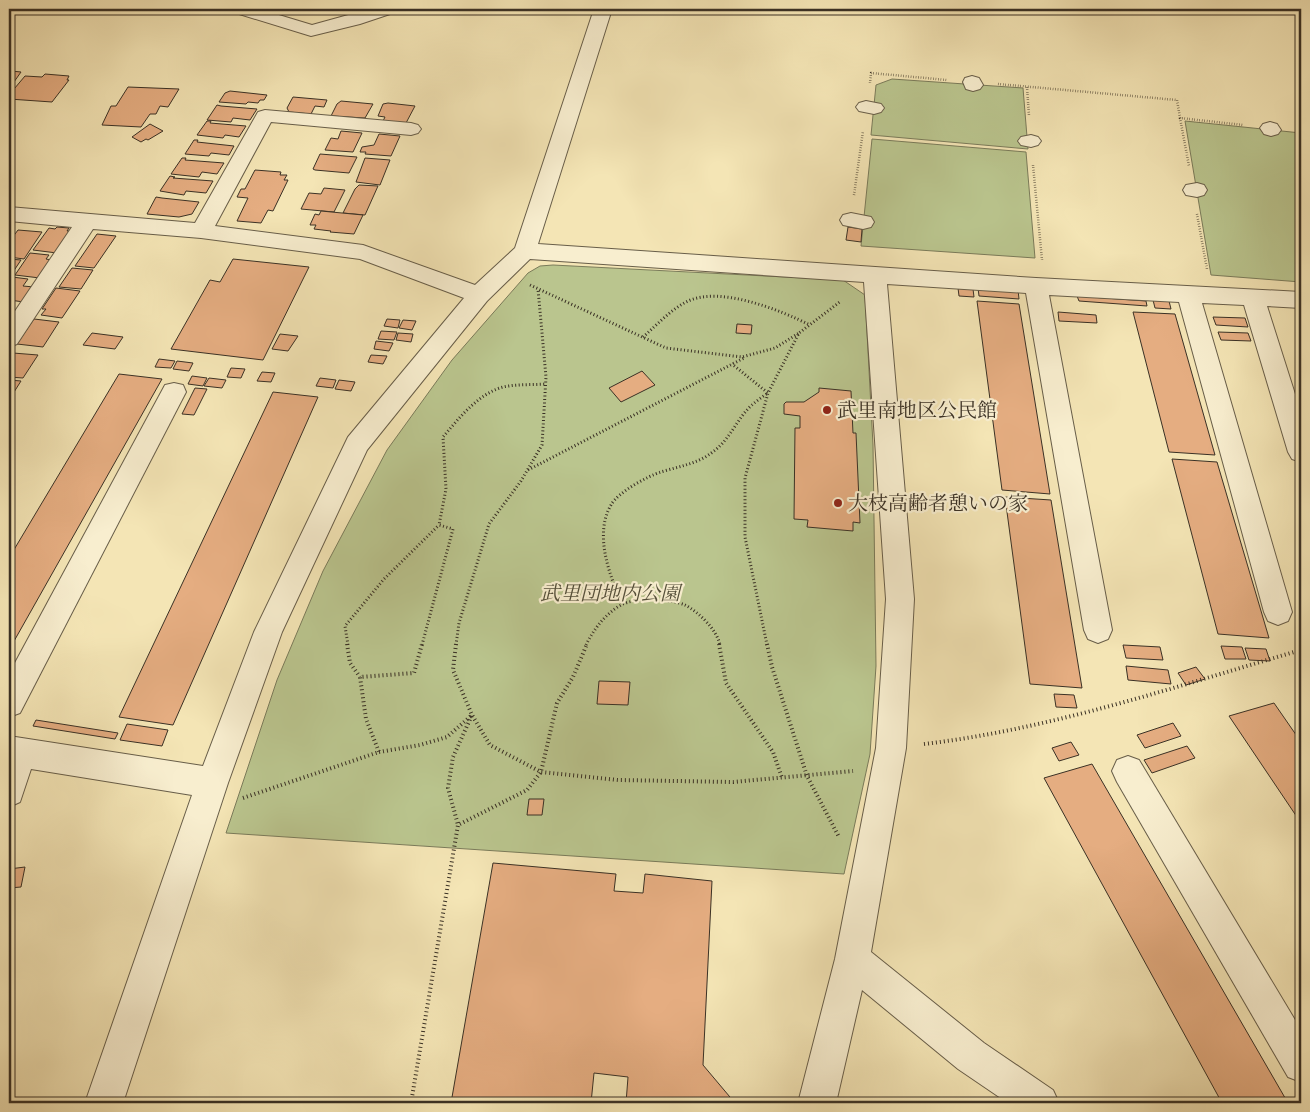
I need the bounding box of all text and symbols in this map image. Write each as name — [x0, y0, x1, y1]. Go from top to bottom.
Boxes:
place label: 武里南地区公民館 — [837, 400, 997, 422]
marker: 武里南地区公民館 — [821, 404, 833, 416]
place label: 大枝高齢者憩いの家 — [848, 492, 1028, 515]
marker: 大枝高齢者憩いの家 — [832, 497, 844, 509]
park label: 武里団地内公園 — [540, 583, 683, 605]

